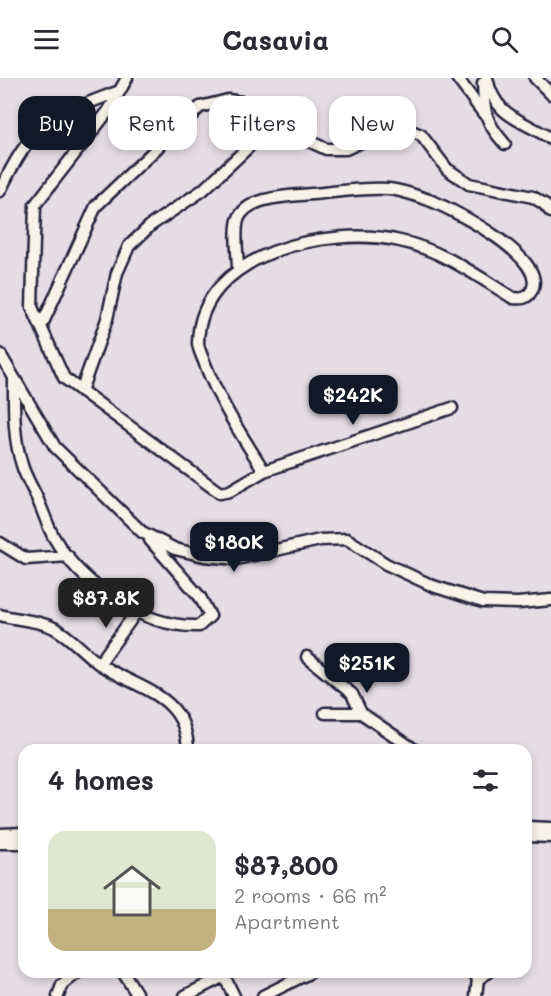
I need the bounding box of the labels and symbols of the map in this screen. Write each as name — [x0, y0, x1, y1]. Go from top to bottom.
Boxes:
pin: $242K — [311, 375, 395, 426]
pin: $180K — [192, 522, 276, 573]
pin: $87.8K — [57, 578, 155, 629]
pin: $251K — [325, 643, 409, 694]

